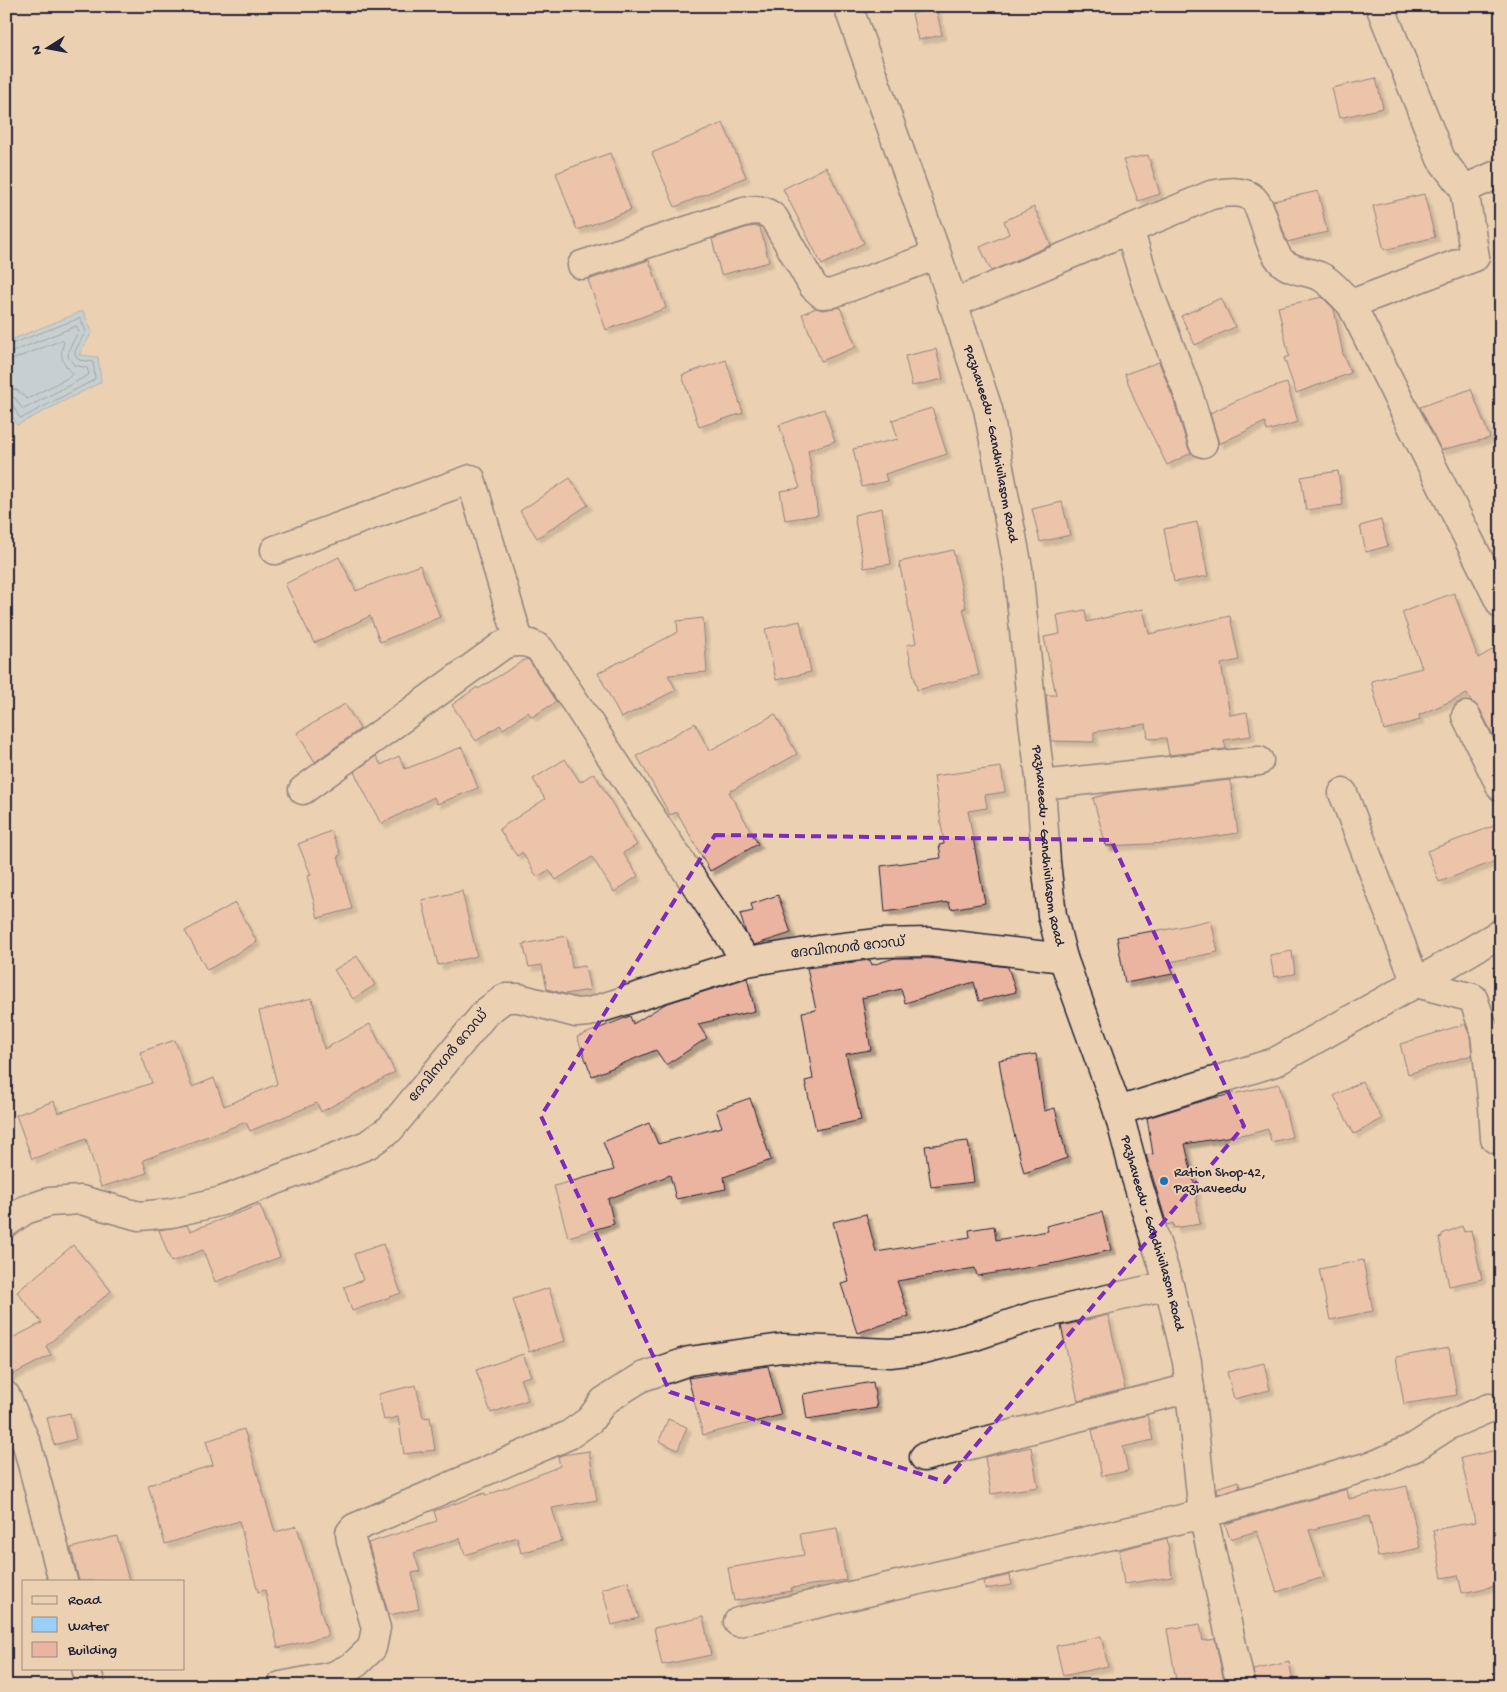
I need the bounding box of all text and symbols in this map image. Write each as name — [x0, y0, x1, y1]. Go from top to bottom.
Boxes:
north arrow — [22, 22, 72, 72]
text: N — [28, 44, 47, 56]
street label: Pazhaveedu - Gandhivilasom Road — [959, 342, 1022, 545]
street label: Pazhaveedu - Gandhivilasom Road — [1028, 744, 1069, 950]
street label: ദേവിനഗർ റോഡ് — [790, 933, 907, 963]
street label: ദേവിനഗർ റോഡ് — [405, 1006, 493, 1106]
street label: Pazhaveedu - Gandhivilasom Road — [1116, 1133, 1188, 1334]
place label: Ration Shop-42, Pazhaveedu — [1173, 1165, 1266, 1198]
marker: Ration Shop-42, Pazhaveedu — [1158, 1175, 1170, 1187]
legend — [22, 1580, 185, 1670]
text: Road — [68, 1592, 102, 1610]
text: Water — [68, 1618, 110, 1636]
text: Building — [67, 1642, 117, 1660]

